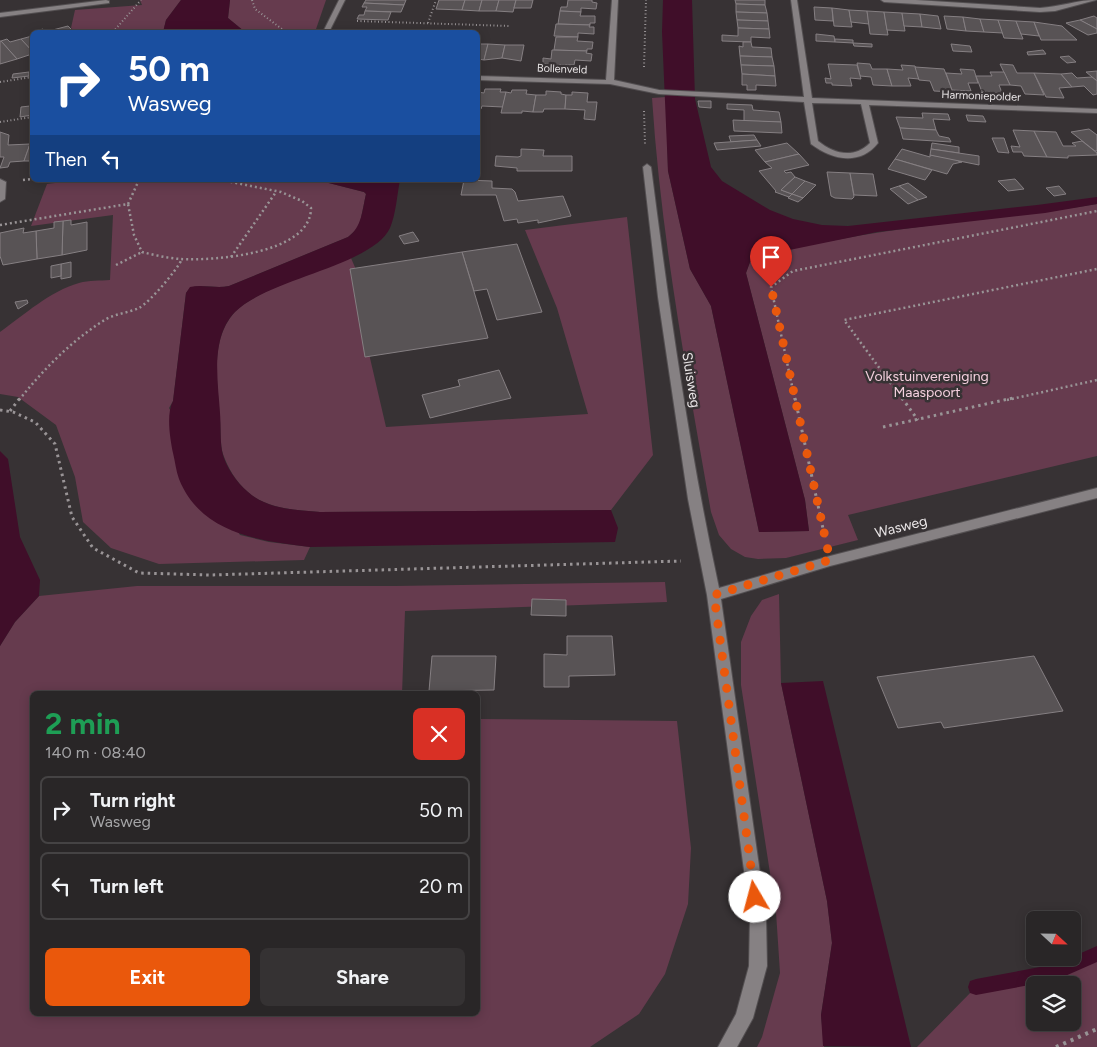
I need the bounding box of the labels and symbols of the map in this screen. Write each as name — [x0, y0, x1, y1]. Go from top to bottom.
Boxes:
street label: Bollenveld — [537, 62, 587, 76]
street label: Harmoniepolder — [941, 88, 1021, 104]
pin — [750, 236, 792, 287]
street label: Sluisweg — [678, 351, 704, 409]
park label: Volkstuinvereniging Maaspoort — [865, 368, 989, 401]
street label: Wasweg — [873, 512, 929, 542]
position arrow — [728, 870, 780, 922]
north arrow — [1026, 911, 1081, 966]

